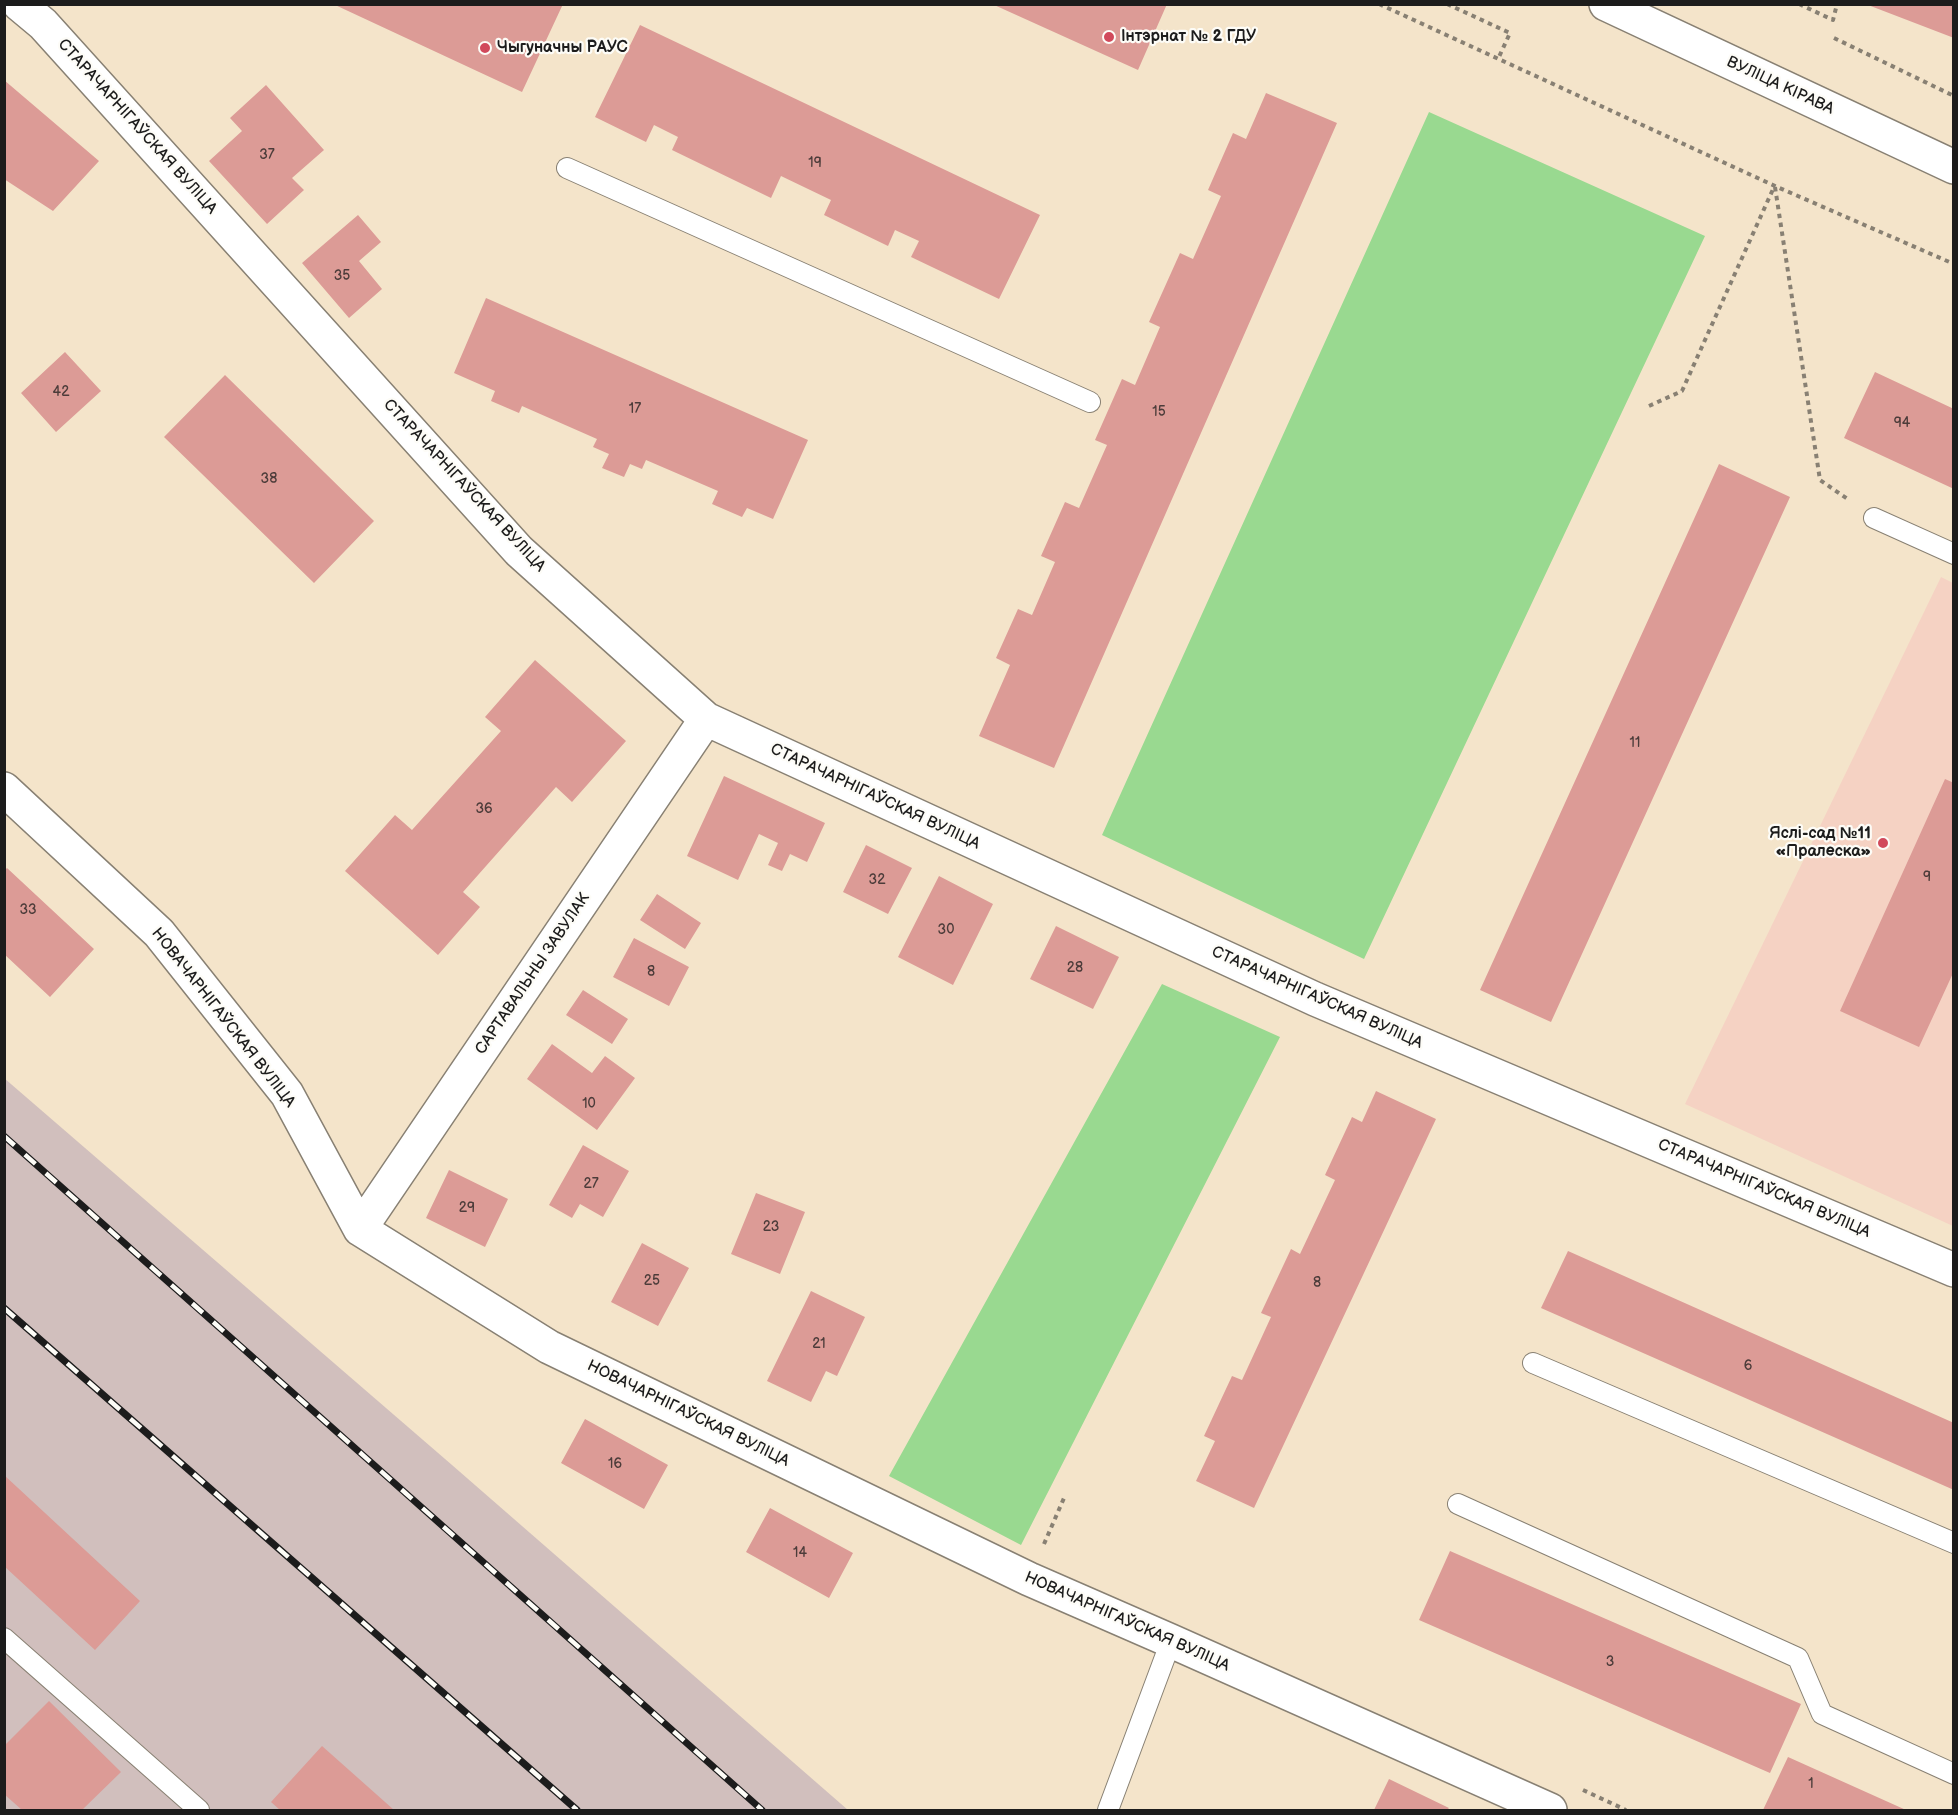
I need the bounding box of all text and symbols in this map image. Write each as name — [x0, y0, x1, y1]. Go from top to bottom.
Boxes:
place label: Інтэрнат № 2 ГДУ — [1121, 27, 1256, 47]
marker: Інтэрнат № 2 ГДУ — [1102, 30, 1116, 44]
street label: СТАРАЧАРНІГАЎСКАЯ ВУЛІЦА — [53, 36, 221, 218]
place label: Чыгуначны РАУС — [497, 38, 628, 58]
marker: Чыгуначны РАУС — [478, 41, 492, 55]
street label: ВУЛІЦА КІРАВА — [1723, 53, 1837, 119]
house number: 37 — [259, 147, 275, 163]
house number: 19 — [808, 155, 822, 171]
house number: 35 — [334, 268, 350, 284]
house number: 42 — [53, 384, 69, 400]
street label: СТАРАЧАРНІГАЎСКАЯ ВУЛІЦА — [379, 396, 549, 576]
house number: 17 — [629, 401, 641, 417]
house number: 15 — [1152, 404, 1166, 420]
house number: 94 — [1894, 415, 1910, 431]
house number: 38 — [261, 471, 277, 487]
house number: 11 — [1630, 735, 1640, 751]
street label: СТАРАЧАРНІГАЎСКАЯ ВУЛІЦА — [767, 740, 983, 854]
house number: 36 — [475, 801, 493, 817]
place label: Яслі-сад №11 «Пралеска» — [1769, 824, 1871, 862]
marker: Яслі-сад №11 «Пралеска» — [1876, 836, 1890, 850]
house number: 9 — [1923, 869, 1931, 885]
house number: 32 — [869, 872, 885, 888]
street label: САРТАВАЛЬНЫ ЗАВУЛАК — [472, 890, 594, 1058]
house number: 33 — [19, 902, 37, 918]
house number: 30 — [938, 922, 954, 938]
street label: НОВАЧАРНІГАЎСКАЯ ВУЛІЦА — [147, 924, 299, 1112]
street label: СТАРАЧАРНІГАЎСКАЯ ВУЛІЦА — [1209, 943, 1425, 1053]
house number: 28 — [1067, 960, 1083, 976]
house number: 8 — [647, 964, 655, 980]
house number: 10 — [582, 1096, 596, 1112]
street label: СТАРАЧАРНІГАЎСКАЯ ВУЛІЦА — [1655, 1135, 1873, 1243]
house number: 27 — [583, 1176, 599, 1192]
house number: 29 — [459, 1200, 475, 1216]
house number: 23 — [763, 1219, 779, 1235]
house number: 25 — [644, 1273, 660, 1289]
house number: 8 — [1313, 1275, 1321, 1291]
house number: 21 — [812, 1336, 826, 1352]
street label: НОВАЧАРНІГАЎСКАЯ ВУЛІЦА — [584, 1357, 792, 1471]
house number: 6 — [1744, 1358, 1752, 1374]
house number: 16 — [608, 1456, 622, 1472]
house number: 14 — [793, 1545, 807, 1561]
street label: НОВАЧАРНІГАЎСКАЯ ВУЛІЦА — [1021, 1568, 1233, 1676]
house number: 3 — [1606, 1654, 1614, 1670]
house number: 1 — [1808, 1776, 1814, 1792]

